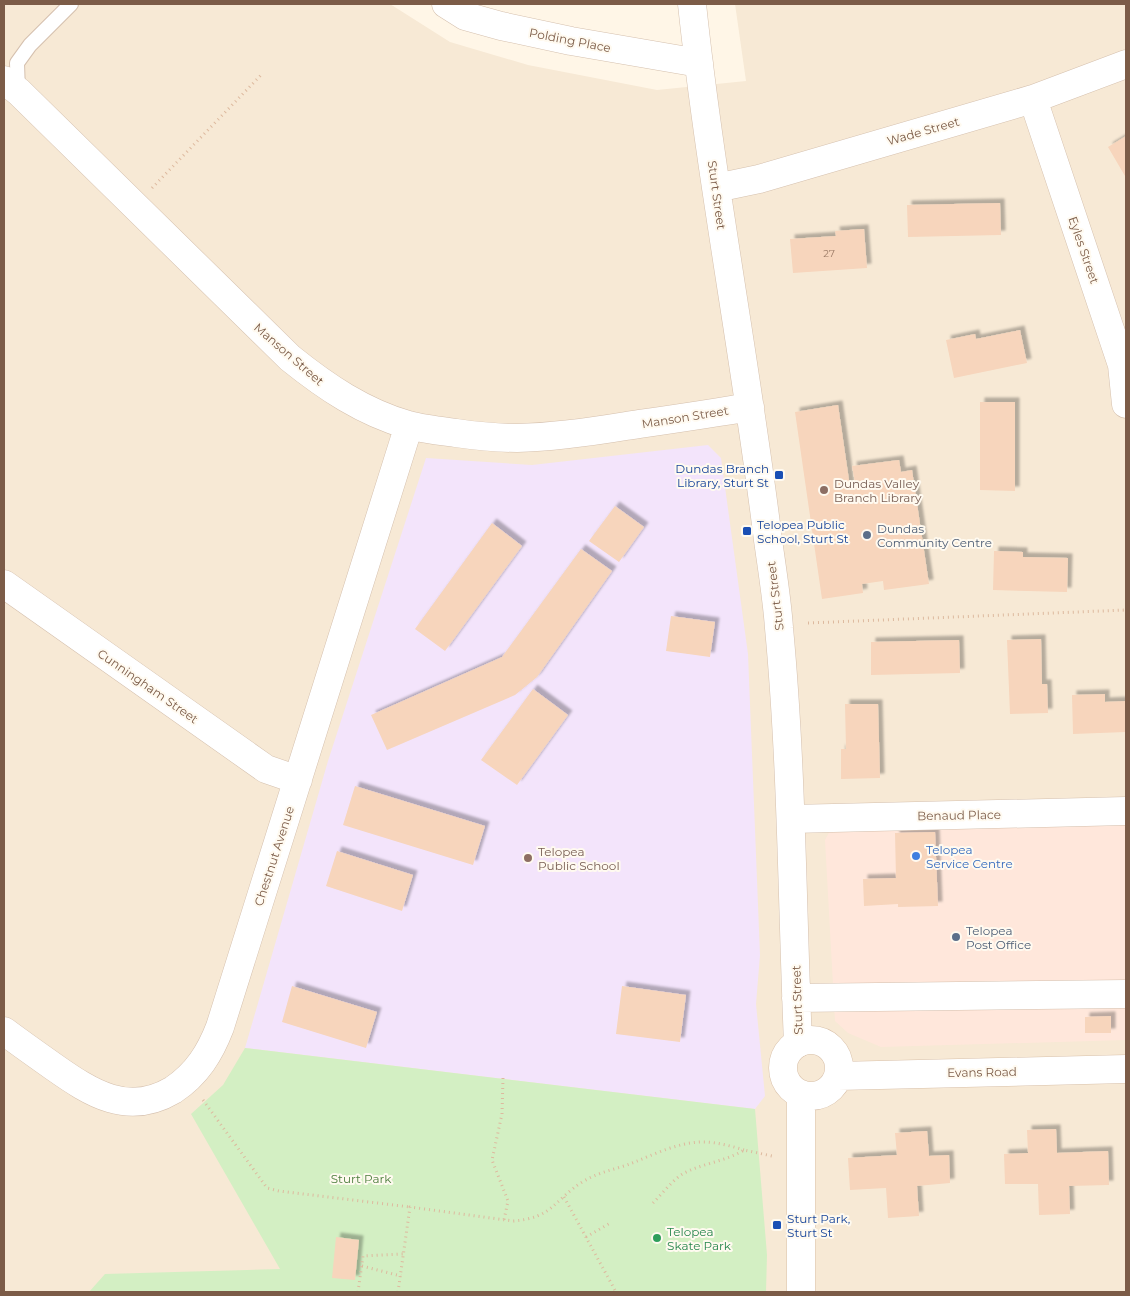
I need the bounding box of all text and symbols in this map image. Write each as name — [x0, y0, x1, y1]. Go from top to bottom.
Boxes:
street label: Polding Place — [528, 25, 612, 55]
street label: Wade Street — [885, 113, 961, 148]
street label: Sturt Street — [705, 159, 729, 231]
street label: Eyles Street — [1065, 214, 1103, 286]
house number: 27 — [823, 247, 835, 260]
street label: Manson Street — [251, 320, 327, 388]
street label: Manson Street — [641, 403, 730, 431]
place label: Dundas Branch Library, Sturt St — [675, 461, 769, 490]
marker: Dundas Branch Library, Sturt St — [773, 469, 785, 481]
place label: Dundas Valley Branch Library — [834, 476, 922, 505]
marker: Dundas Valley Branch Library — [818, 484, 830, 496]
place label: Telopea Public School, Sturt St — [757, 517, 849, 546]
place label: Dundas Community Centre — [877, 521, 992, 550]
marker: Telopea Public School, Sturt St — [741, 525, 753, 537]
marker: Dundas Community Centre — [861, 529, 873, 541]
street label: Sturt Street — [763, 560, 787, 631]
street label: Cunningham Street — [95, 646, 201, 726]
street label: Chestnut Avenue — [251, 804, 297, 908]
street label: Benaud Place — [917, 807, 1001, 823]
place label: Telopea Service Centre — [926, 842, 1013, 871]
place label: Telopea Public School — [538, 844, 620, 873]
marker: Telopea Service Centre — [910, 850, 922, 862]
marker: Telopea Public School — [522, 852, 534, 864]
place label: Telopea Post Office — [966, 923, 1031, 952]
marker: Telopea Post Office — [950, 931, 962, 943]
street label: Sturt Street — [788, 965, 806, 1035]
street label: Evans Road — [947, 1064, 1017, 1080]
park label: Sturt Park — [331, 1171, 392, 1186]
place label: Sturt Park, Sturt St — [787, 1211, 850, 1240]
marker: Sturt Park, Sturt St — [771, 1219, 783, 1231]
place label: Telopea Skate Park — [667, 1224, 732, 1253]
marker: Telopea Skate Park — [651, 1232, 663, 1244]

